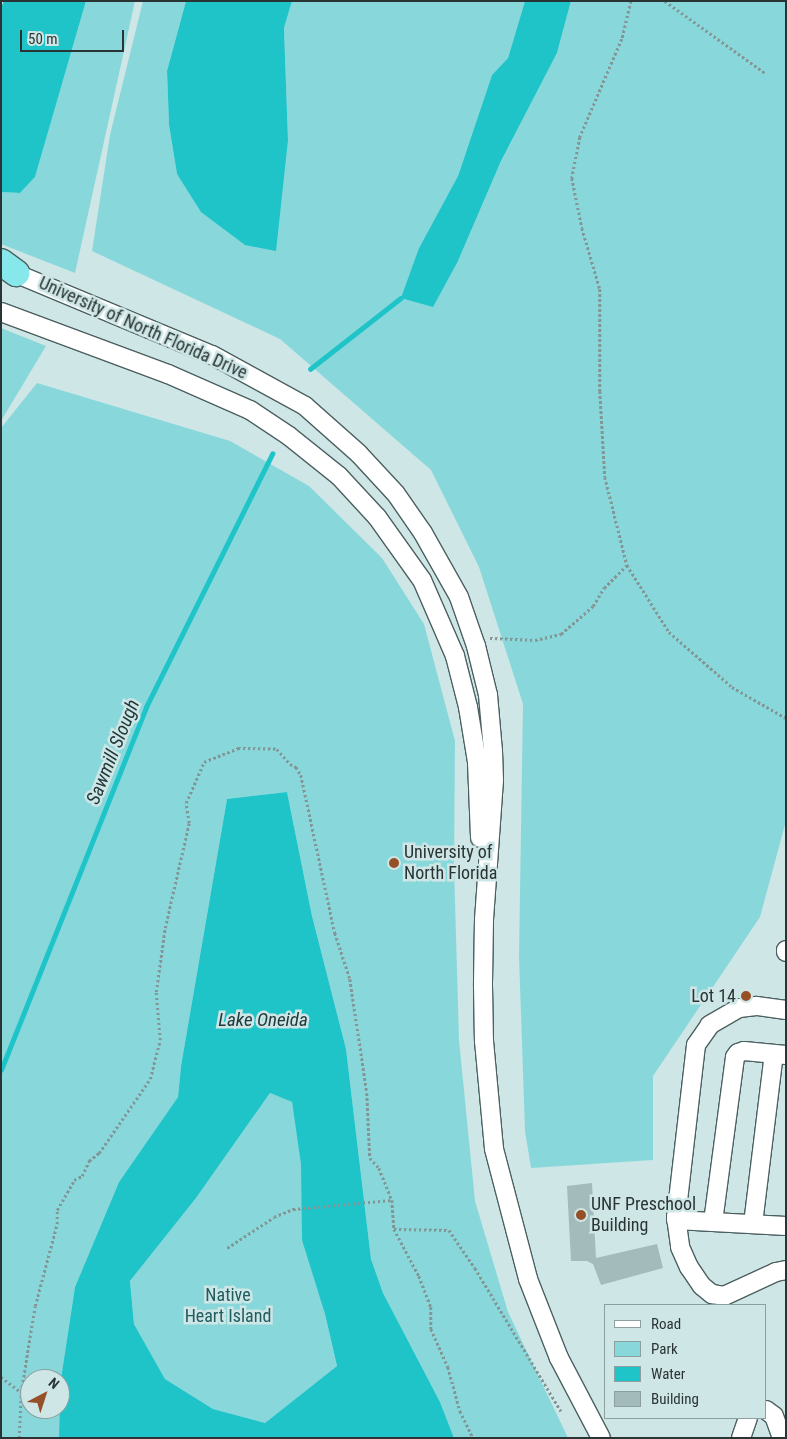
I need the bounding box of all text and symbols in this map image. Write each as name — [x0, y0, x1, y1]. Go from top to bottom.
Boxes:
scale bar — [22, 20, 126, 52]
text: 50 m — [28, 30, 58, 48]
street label: University of North Florida Drive — [35, 272, 251, 384]
water label: Sawmill Slough — [82, 696, 144, 808]
place label: University of North Florida — [404, 842, 497, 884]
marker: University of North Florida — [388, 857, 400, 869]
place label: Lot 14 — [691, 985, 736, 1007]
marker: Lot 14 — [740, 990, 752, 1002]
water label: Lake Oneida — [218, 1009, 308, 1031]
place label: UNF Preschool Building — [591, 1194, 696, 1236]
marker: UNF Preschool Building — [575, 1209, 587, 1221]
park label: Native Heart Island — [185, 1285, 271, 1328]
legend — [604, 1304, 767, 1419]
text: Road — [651, 1315, 681, 1333]
text: Park — [651, 1340, 678, 1358]
text: Water — [651, 1365, 685, 1383]
north arrow — [20, 1369, 70, 1419]
text: N — [46, 1374, 62, 1392]
text: Building — [651, 1390, 699, 1408]

